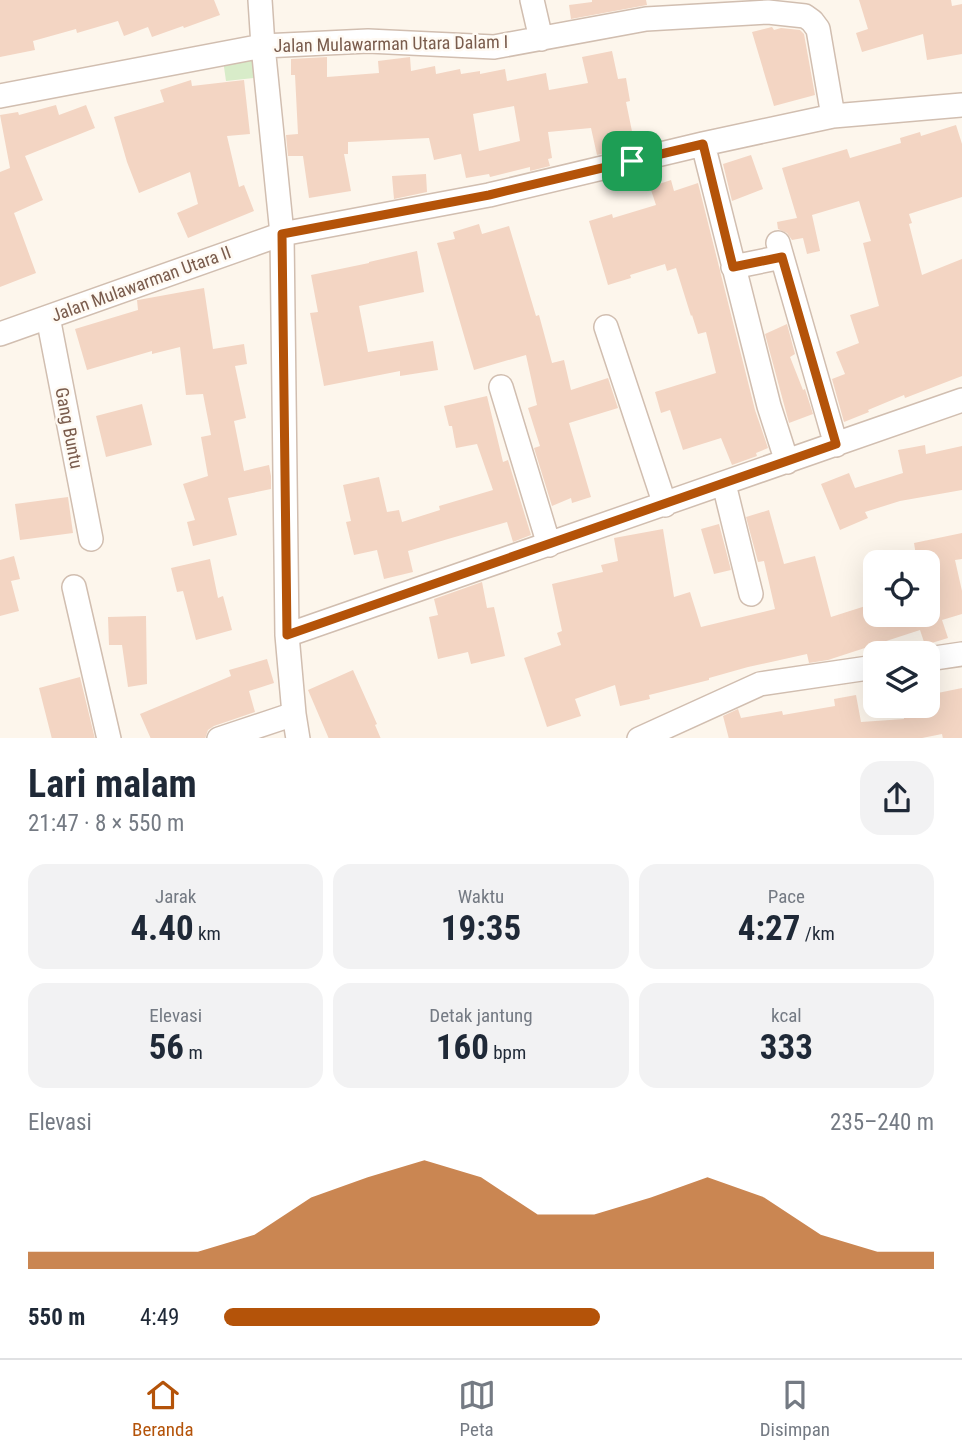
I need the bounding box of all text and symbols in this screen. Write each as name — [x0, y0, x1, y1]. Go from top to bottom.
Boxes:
street label: Jalan Mulawarman Utara Dalam I — [274, 31, 508, 56]
pin — [602, 131, 662, 191]
icon: arrive — [613, 142, 651, 180]
street label: Jalan Mulawarman Utara II — [48, 241, 234, 326]
street label: Gang Buntu — [51, 386, 88, 470]
map controls — [863, 550, 940, 718]
button: locate — [863, 550, 940, 627]
button: layers — [863, 641, 940, 718]
button: share — [860, 761, 934, 835]
text: Lari malam — [28, 762, 197, 806]
text: 21:47 · 8 × 550 m — [28, 810, 184, 837]
text: Jarak — [155, 885, 196, 908]
text: Waktu — [458, 885, 504, 908]
text: Pace — [768, 885, 805, 908]
text: 4.40 — [130, 908, 194, 949]
text: 19:35 — [441, 908, 521, 949]
text: 4:27 — [738, 908, 801, 949]
text: km — [194, 922, 221, 945]
text: /km — [801, 922, 835, 945]
text: Elevasi — [149, 1004, 202, 1027]
text: Detak jantung — [429, 1004, 533, 1027]
text: kcal — [771, 1004, 802, 1027]
text: 56 — [149, 1027, 184, 1068]
text: 160 — [436, 1027, 489, 1068]
text: 333 — [760, 1027, 813, 1068]
text: m — [184, 1041, 203, 1064]
text: bpm — [489, 1041, 526, 1064]
text: Elevasi — [28, 1109, 92, 1136]
text: 235–240 m — [830, 1109, 934, 1136]
text: 550 m — [28, 1304, 85, 1331]
text: 4:49 — [140, 1304, 179, 1331]
tab: Beranda — [132, 1376, 194, 1441]
tab: Peta — [458, 1376, 496, 1441]
tab: Disimpan — [760, 1376, 830, 1441]

